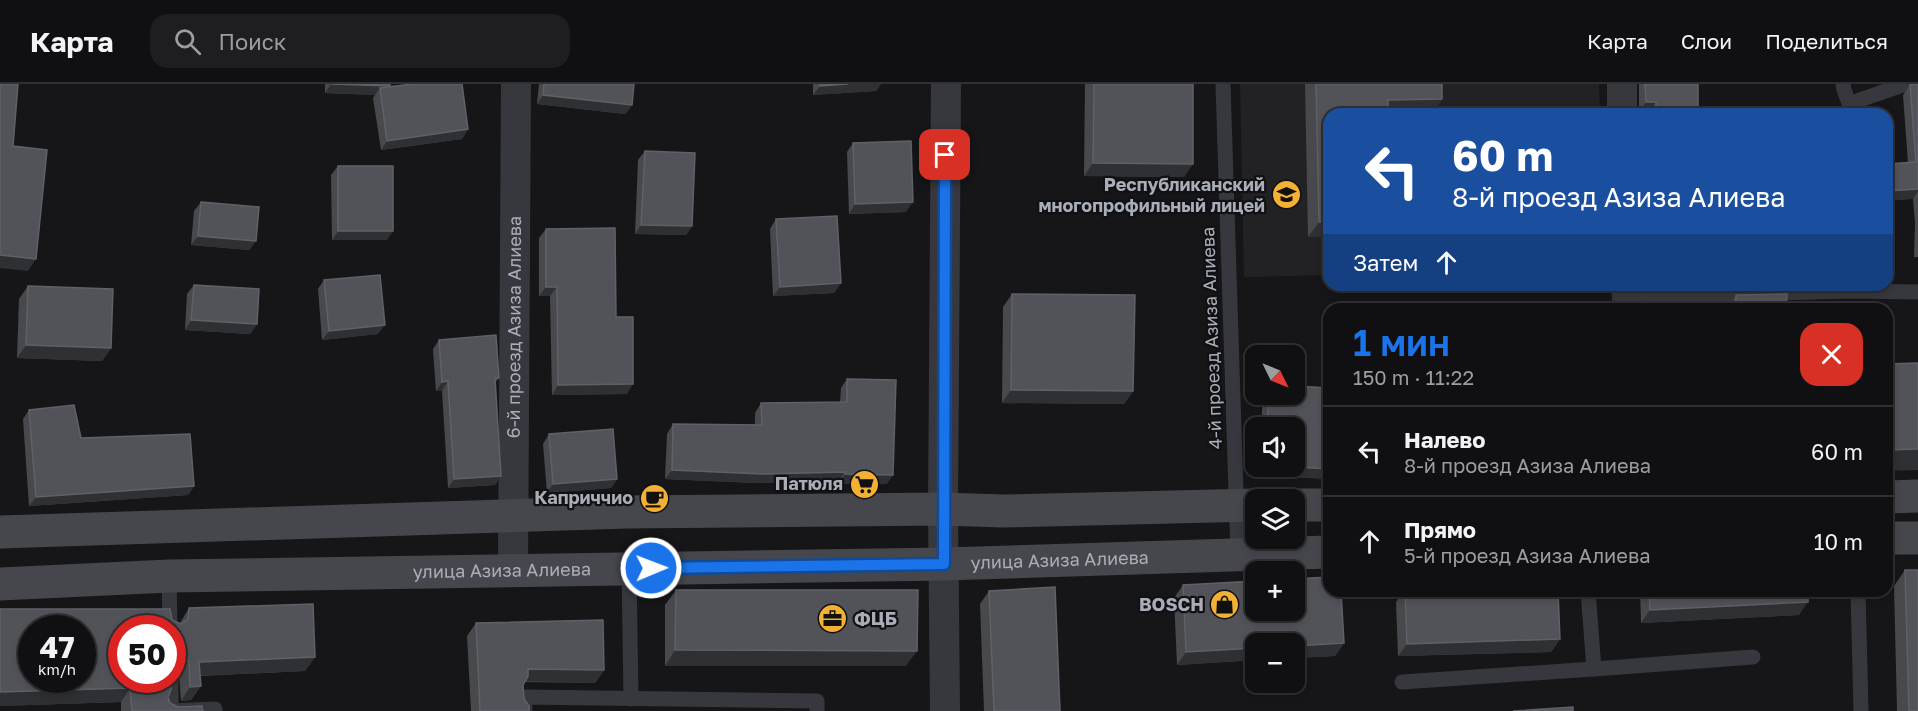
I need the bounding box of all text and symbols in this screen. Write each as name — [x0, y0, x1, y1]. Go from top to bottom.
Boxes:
search box — [150, 14, 570, 68]
text: Карта — [30, 25, 114, 58]
icon: search — [171, 25, 204, 58]
text: Поиск — [219, 28, 286, 55]
text: Карта — [1587, 28, 1648, 54]
text: Слои — [1681, 28, 1732, 54]
text: Поделиться — [1765, 28, 1888, 54]
pin — [919, 129, 970, 180]
text: 60 m — [1452, 130, 1553, 180]
icon: left — [1353, 132, 1431, 210]
icon: arrive — [928, 138, 961, 171]
place label: Республиканский многопрофильный лицей — [1039, 173, 1265, 216]
school or university icon: Республиканский многопрофильный лицей — [1270, 179, 1302, 211]
text: 8-й проезд Азиза Алиева — [1452, 181, 1786, 213]
street label: 6-й проезд Азиза Алиева — [502, 216, 525, 438]
street label: 4-й проезд Азиза Алиева — [1196, 227, 1226, 450]
icon: ahead — [1430, 246, 1463, 279]
text: Затем — [1353, 249, 1418, 276]
text: 1 мин — [1353, 321, 1450, 364]
button: close — [1800, 323, 1863, 386]
north arrow — [1245, 345, 1305, 405]
map controls — [1245, 345, 1305, 693]
text: 150 m · 11:22 — [1353, 365, 1474, 389]
button: sound — [1245, 417, 1305, 477]
text: Налево — [1404, 426, 1486, 453]
icon: left — [1353, 435, 1386, 468]
text: 60 m — [1811, 438, 1863, 465]
text: 8-й проезд Азиза Алиева — [1404, 453, 1651, 477]
supermarket icon: Патюля — [848, 468, 880, 500]
place label: Патюля — [775, 472, 843, 494]
cafe icon: Каприччио — [638, 482, 670, 514]
place label: Каприччио — [534, 486, 633, 508]
button: layers — [1245, 489, 1305, 549]
text: Прямо — [1404, 516, 1476, 543]
icon: ahead — [1353, 525, 1386, 558]
text: 10 m — [1814, 528, 1863, 555]
position arrow — [619, 536, 683, 600]
text: 5-й проезд Азиза Алиева — [1404, 543, 1651, 567]
street label: улица Азиза Алиева — [970, 546, 1149, 573]
street label: улица Азиза Алиева — [412, 557, 591, 582]
button: + — [1245, 561, 1305, 621]
shop icon: BOSCH — [1209, 589, 1241, 621]
place label: BOSCH — [1139, 593, 1204, 615]
office icon: ФЦБ — [817, 603, 849, 635]
place label: ФЦБ — [854, 607, 897, 629]
speed limit sign: 50 — [108, 615, 186, 693]
text: 47 — [39, 629, 75, 665]
button: − — [1245, 633, 1305, 693]
text: km/h — [38, 660, 76, 678]

